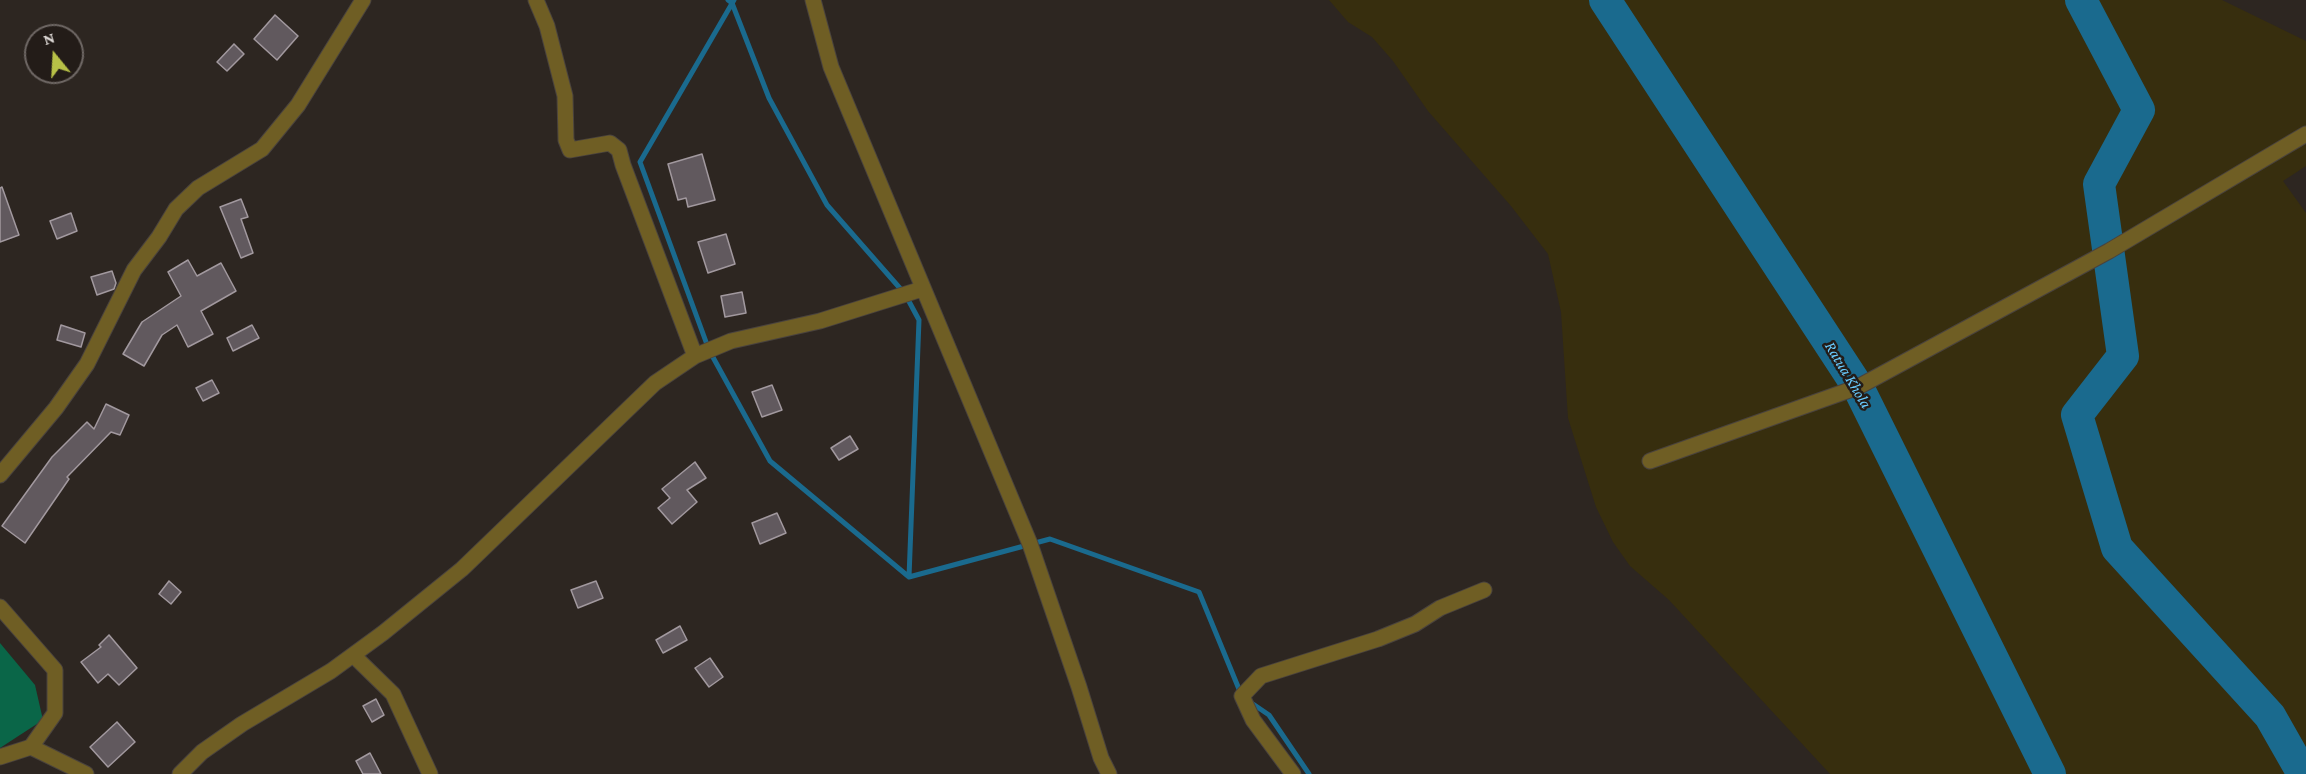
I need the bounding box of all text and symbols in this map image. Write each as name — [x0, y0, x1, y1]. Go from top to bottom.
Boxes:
north arrow — [24, 24, 84, 84]
text: N — [41, 29, 57, 48]
water label: Ratua Khola — [1821, 338, 1875, 412]

